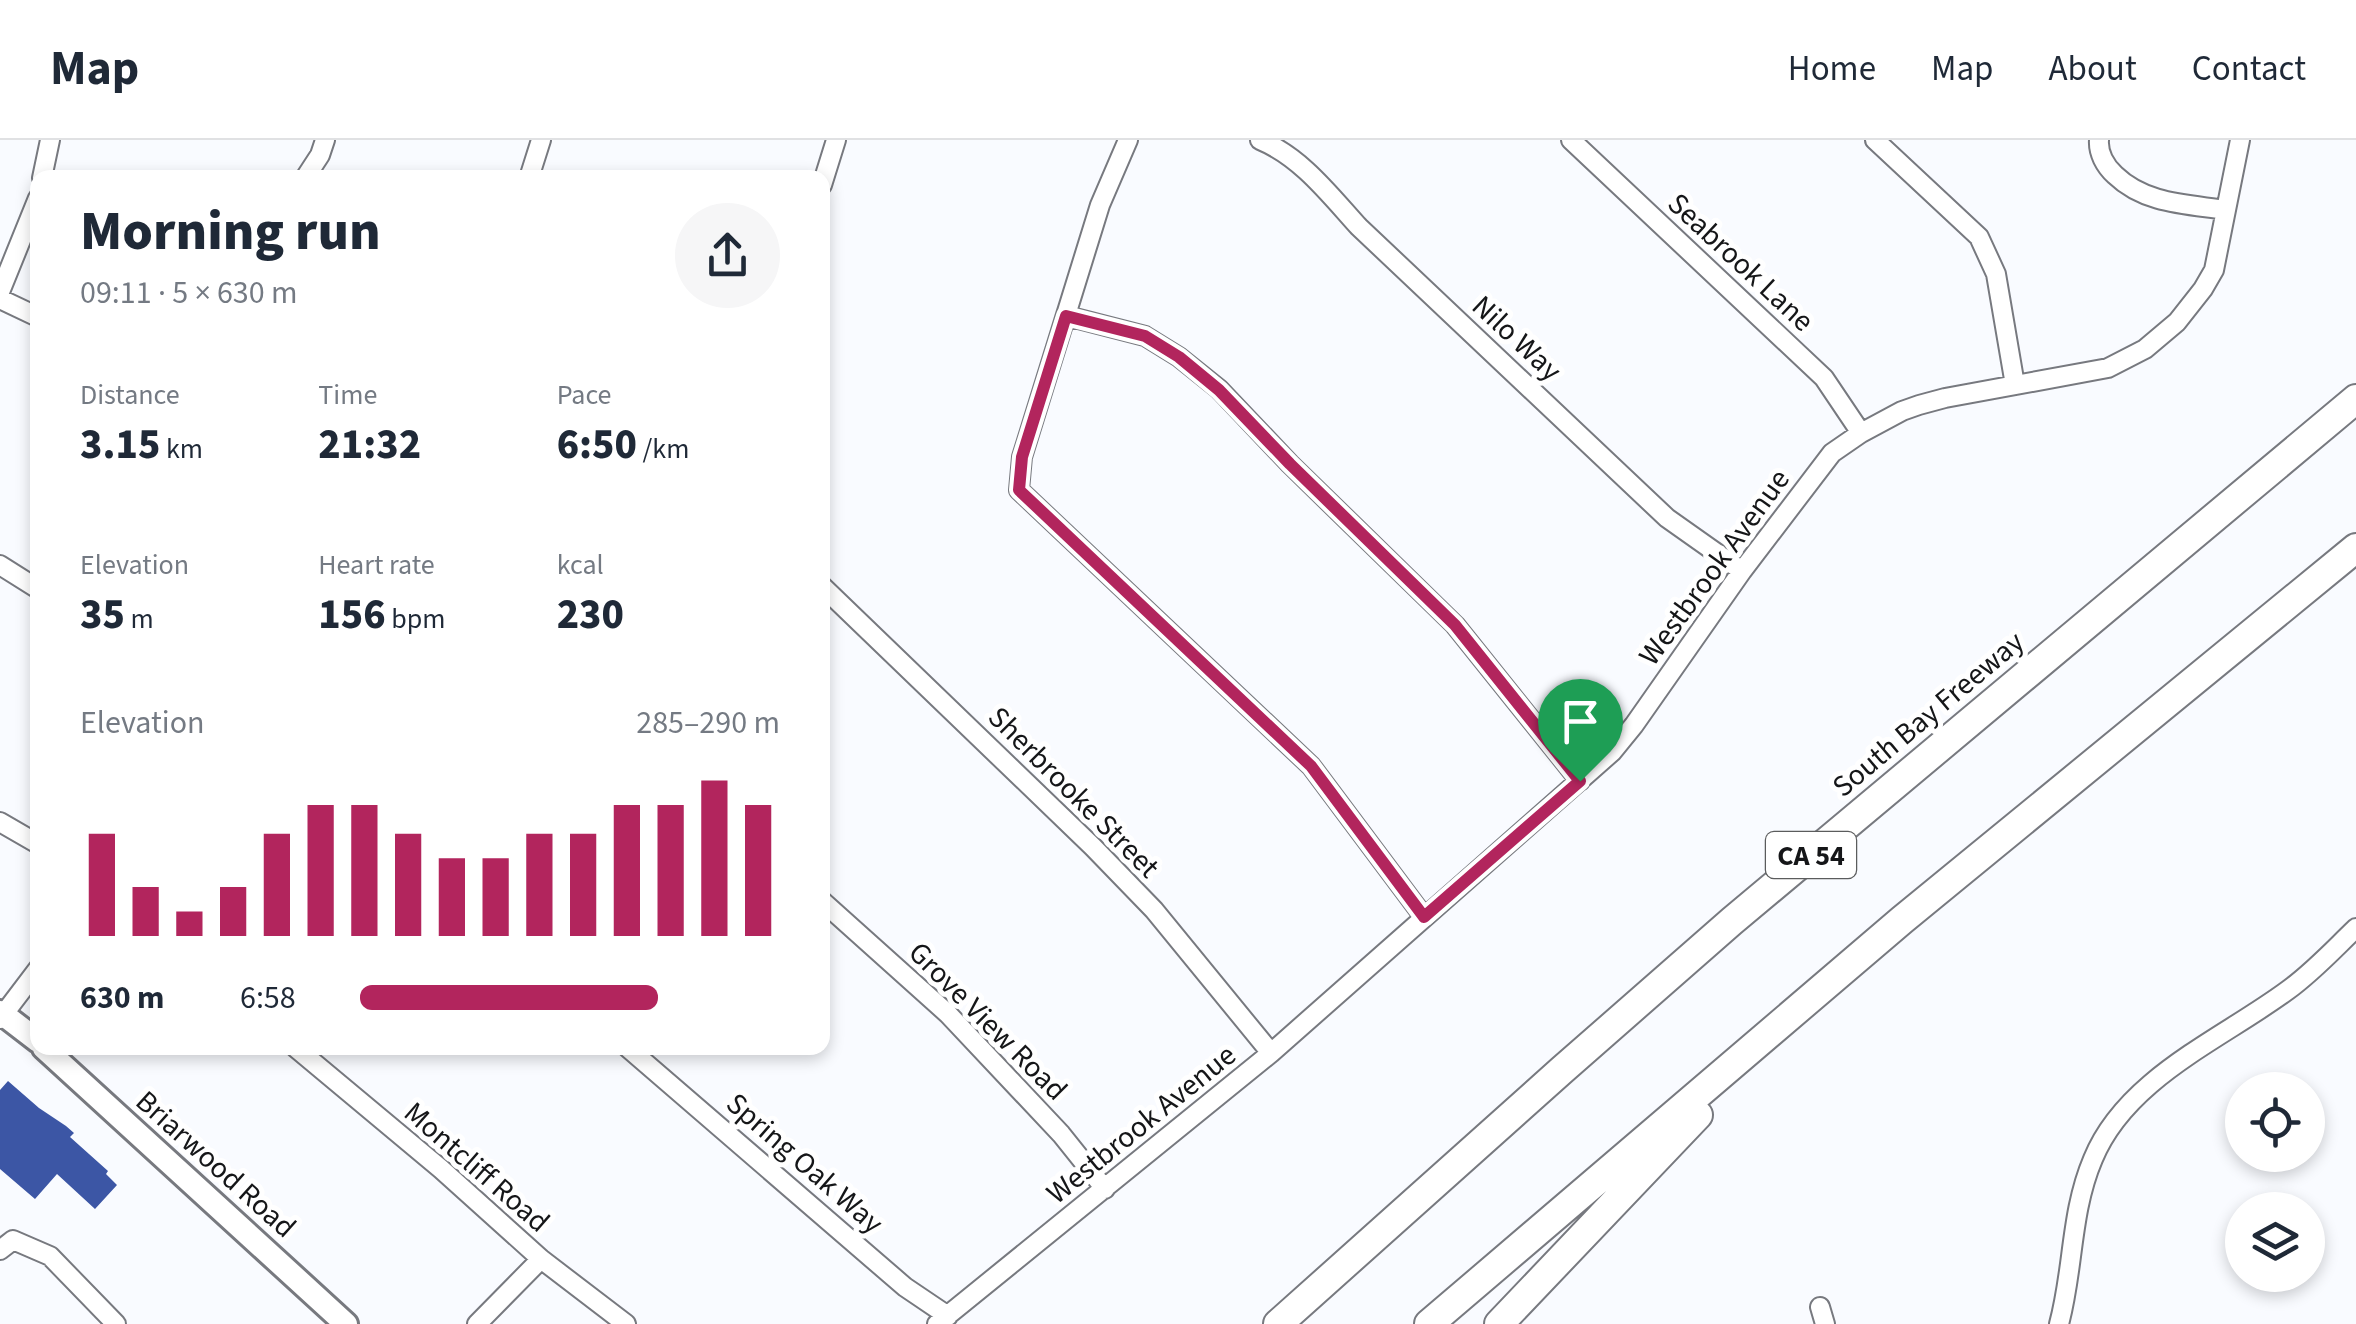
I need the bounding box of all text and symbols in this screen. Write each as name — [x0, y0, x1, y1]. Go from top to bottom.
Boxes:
text: Map — [50, 35, 139, 103]
text: Home — [1788, 44, 1876, 94]
text: Map — [1931, 44, 1994, 94]
text: About — [2049, 44, 2137, 94]
text: Contact — [2192, 44, 2306, 94]
street label: Seabrook Lane — [1658, 183, 1824, 342]
text: Morning run — [80, 193, 381, 271]
button: share — [675, 203, 780, 308]
text: 09:11 · 5 × 630 m — [80, 270, 298, 316]
street label: Nilo Way — [1462, 285, 1571, 391]
text: Distance — [80, 375, 180, 415]
text: Time — [318, 375, 377, 415]
text: Pace — [557, 375, 612, 415]
text: 3.15 — [80, 415, 160, 475]
text: 21:32 — [318, 415, 421, 475]
text: 6:50 — [557, 415, 637, 475]
text: km — [160, 429, 203, 469]
text: /km — [637, 429, 689, 469]
street label: Westbrook Avenue — [1629, 460, 1800, 674]
text: Elevation — [80, 545, 189, 585]
text: Heart rate — [318, 545, 435, 585]
text: kcal — [557, 545, 604, 585]
text: 35 — [80, 585, 125, 645]
text: 156 — [318, 585, 386, 645]
text: 230 — [557, 585, 624, 645]
text: m — [125, 599, 154, 639]
text: bpm — [386, 599, 445, 639]
street label: South Bay Freeway — [1823, 621, 2033, 808]
pin — [1538, 679, 1623, 782]
icon: arrive — [1553, 694, 1608, 749]
street label: Sherbrooke Street — [978, 697, 1169, 888]
text: Elevation — [80, 700, 205, 746]
text: 285–290 m — [636, 700, 780, 746]
road number: CA 54 — [1766, 832, 1856, 878]
street label: Grove View Road — [898, 932, 1077, 1111]
text: 630 m — [80, 975, 165, 1021]
text: 6:58 — [240, 975, 296, 1021]
street label: Westbrook Avenue — [1037, 1034, 1245, 1214]
map controls — [2225, 1072, 2325, 1292]
button: locate — [2225, 1072, 2325, 1172]
street label: Briarwood Road — [126, 1081, 305, 1248]
street label: Spring Oak Way — [717, 1083, 893, 1244]
street label: Montcliff Road — [394, 1092, 559, 1243]
button: layers — [2225, 1192, 2325, 1292]

